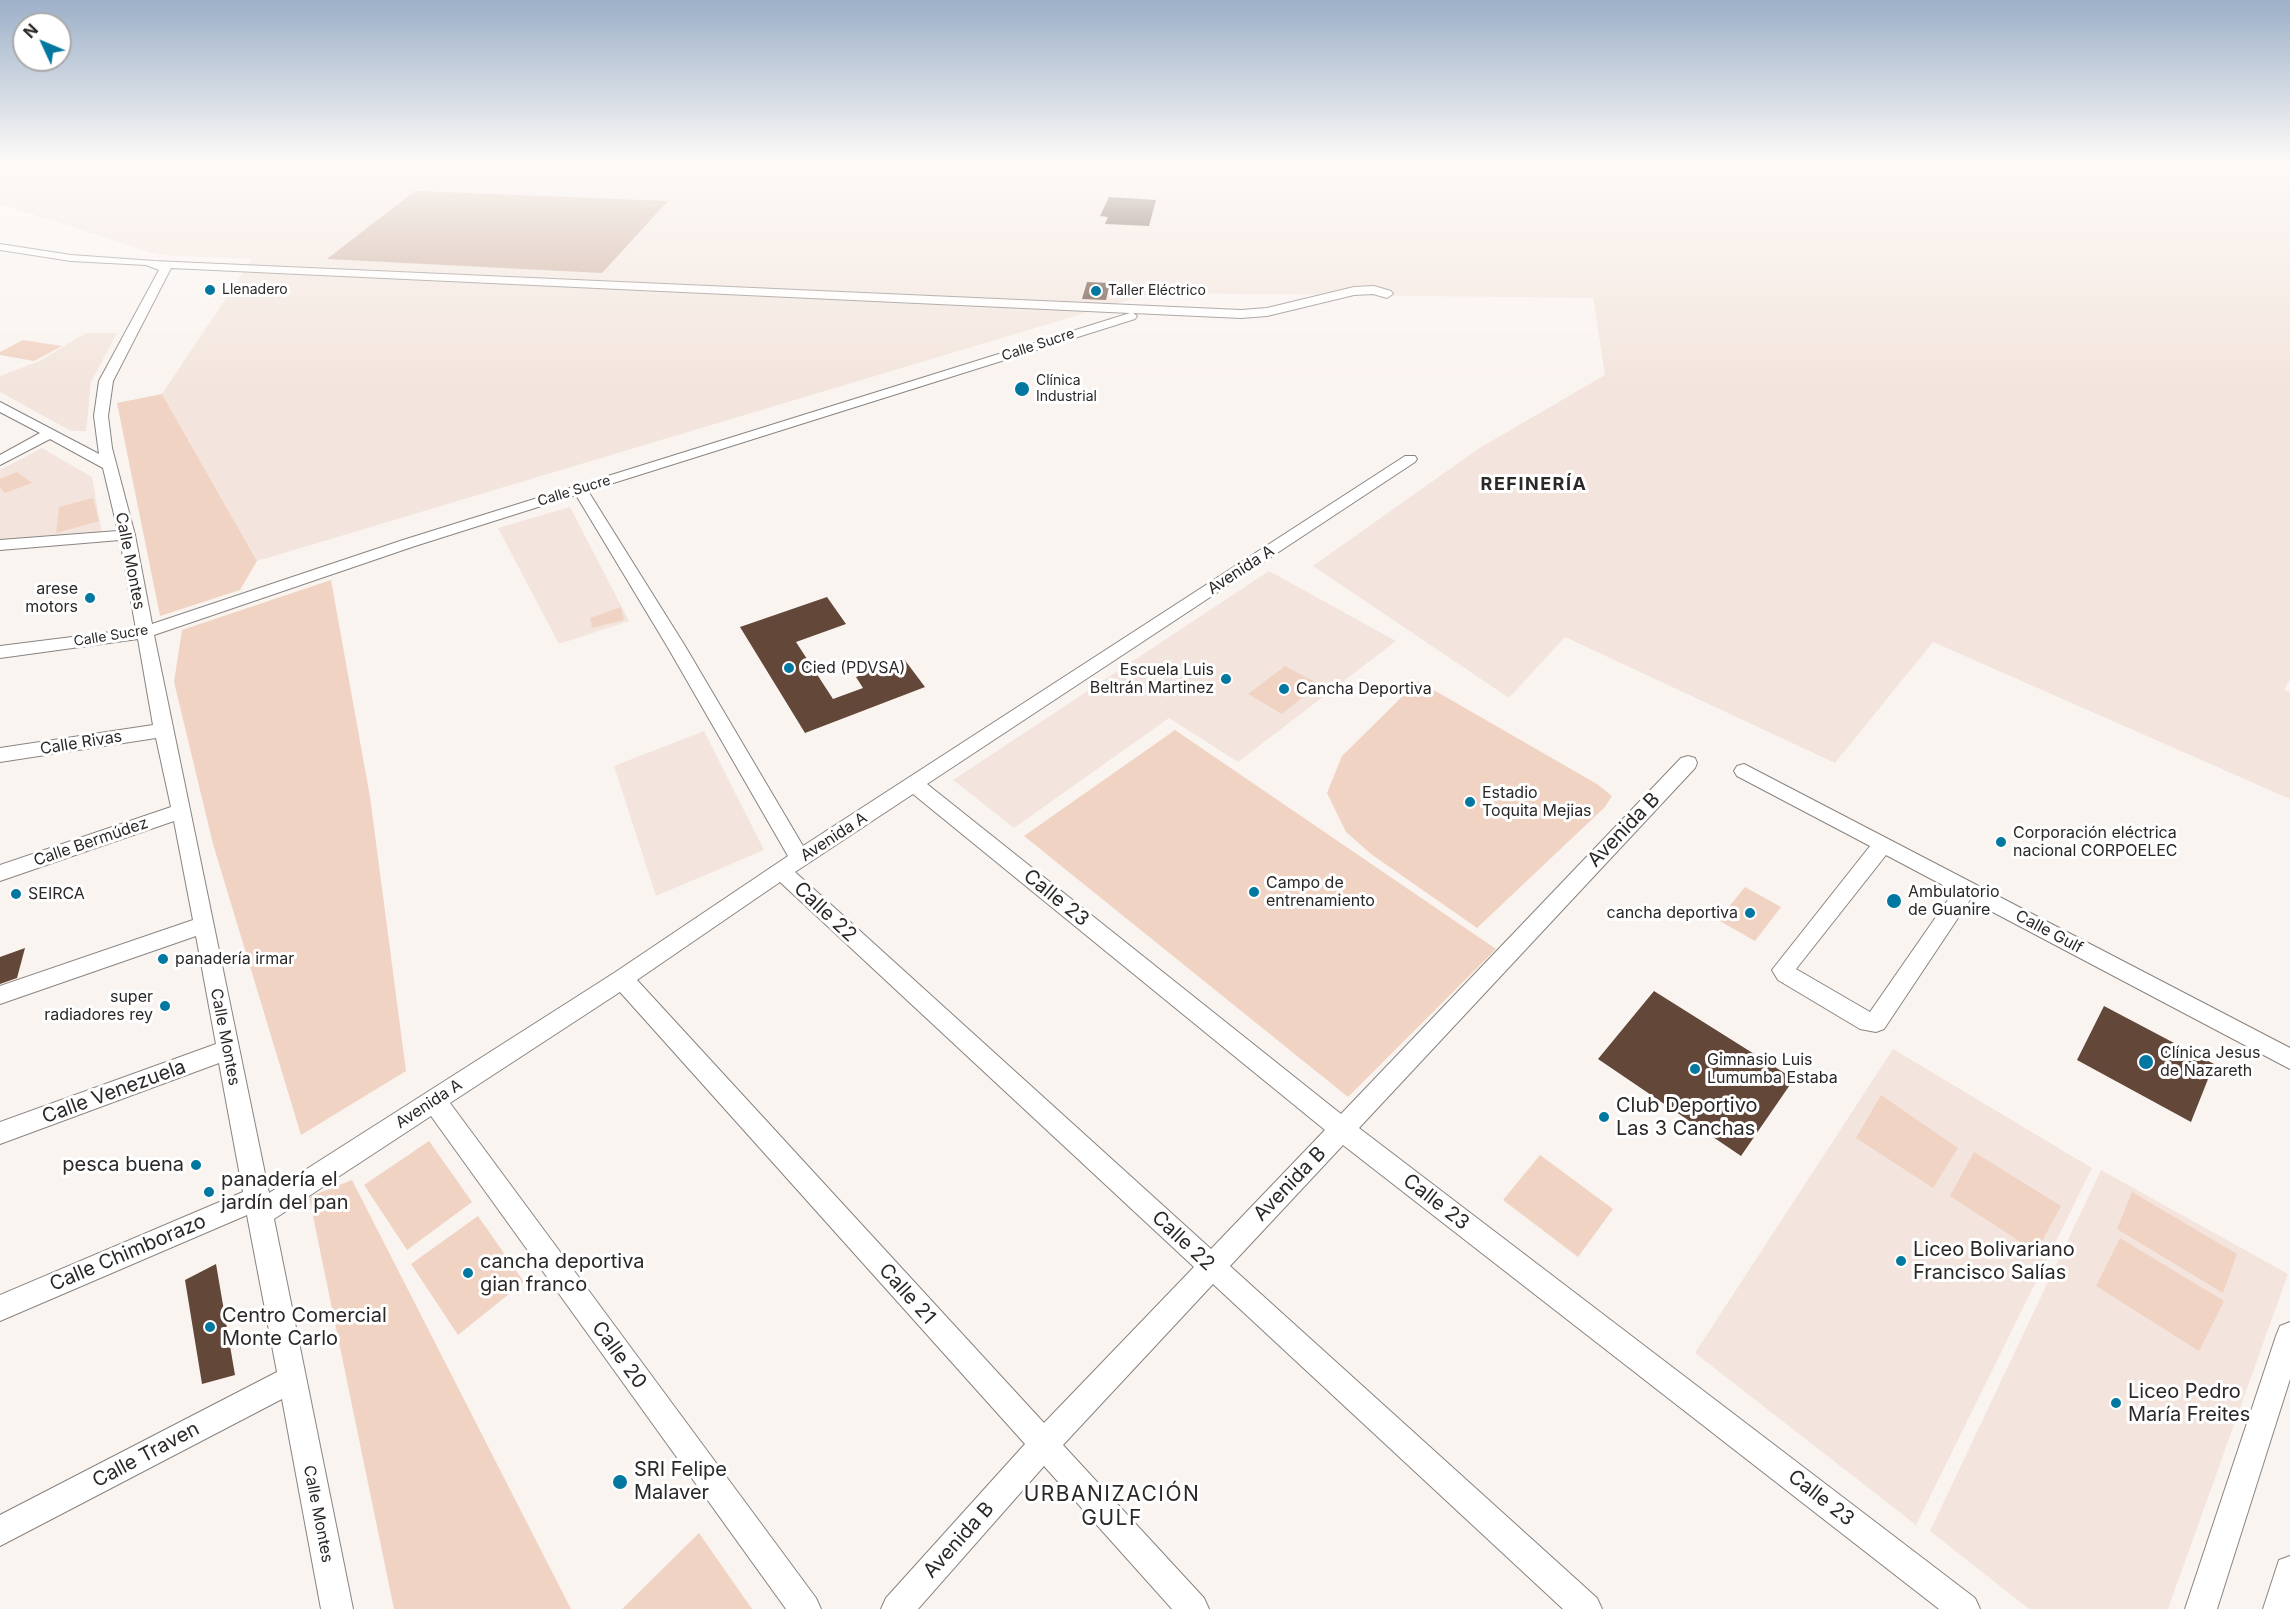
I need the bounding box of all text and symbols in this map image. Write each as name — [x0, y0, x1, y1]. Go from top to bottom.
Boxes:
north arrow — [12, 12, 72, 72]
text: N — [19, 20, 42, 42]
place label: Llenadero — [222, 282, 288, 298]
marker: Llenadero — [203, 283, 217, 297]
place label: Taller Eléctrico — [1108, 283, 1206, 299]
marker: Taller Eléctrico — [1089, 284, 1103, 298]
street label: Calle Sucre — [1000, 325, 1076, 365]
place label: Clínica Industrial — [1036, 373, 1097, 406]
marker: Clínica Industrial — [1013, 380, 1031, 398]
street label: Calle Sucre — [535, 472, 613, 510]
district label: REFINERÍA — [1481, 474, 1587, 496]
street label: Calle Montes — [111, 511, 149, 611]
street label: Avenida A — [1204, 541, 1278, 599]
place label: arese motors — [25, 579, 78, 617]
marker: arese motors — [83, 591, 97, 605]
street label: Calle Sucre — [72, 622, 150, 650]
place label: Cied (PDVSA) — [801, 658, 905, 678]
place label: Escuela Luis Beltrán Martinez — [1090, 660, 1214, 698]
marker: Cied (PDVSA) — [782, 661, 796, 675]
marker: Escuela Luis Beltrán Martinez — [1219, 672, 1233, 686]
place label: Cancha Deportiva — [1296, 679, 1432, 699]
marker: Cancha Deportiva — [1277, 682, 1291, 696]
street label: Calle Rivas — [39, 727, 123, 759]
place label: Estadio Toquita Mejias — [1482, 783, 1592, 821]
street label: Avenida B — [1583, 788, 1665, 872]
marker: Estadio Toquita Mejias — [1463, 795, 1477, 809]
street label: Avenida A — [797, 808, 871, 866]
street label: Calle Bermúdez — [31, 813, 151, 871]
place label: Corporación eléctrica nacional CORPOELEC — [2013, 823, 2178, 861]
marker: Corporación eléctrica nacional CORPOELEC — [1994, 835, 2008, 849]
street label: Calle 23 — [1018, 864, 1094, 932]
place label: Campo de entrenamiento — [1266, 873, 1375, 911]
street label: Calle 22 — [789, 877, 861, 947]
place label: Ambulatorio de Guanire — [1908, 882, 2000, 920]
place label: SEIRCA — [28, 884, 85, 904]
marker: Campo de entrenamiento — [1247, 885, 1261, 899]
marker: SEIRCA — [9, 887, 23, 901]
marker: Ambulatorio de Guanire — [1885, 892, 1903, 910]
place label: cancha deportiva — [1606, 903, 1738, 923]
marker: cancha deportiva — [1743, 906, 1757, 920]
street label: Calle Gulf — [2012, 906, 2086, 958]
place label: panadería irmar — [175, 949, 294, 969]
marker: panadería irmar — [156, 952, 170, 966]
place label: super radiadores rey — [44, 987, 153, 1025]
street label: Calle Montes — [206, 987, 244, 1087]
marker: super radiadores rey — [158, 999, 172, 1013]
place label: Clínica Jesus de Nazareth — [2160, 1043, 2260, 1081]
place label: Gimnasio Luis Lumumba Estaba — [1707, 1050, 1838, 1088]
marker: Clínica Jesus de Nazareth — [2137, 1053, 2155, 1071]
street label: Calle Venezuela — [39, 1055, 189, 1129]
marker: Gimnasio Luis Lumumba Estaba — [1688, 1062, 1702, 1076]
street label: Avenida A — [392, 1075, 466, 1133]
place label: Club Deportivo Las 3 Canchas — [1616, 1094, 1758, 1141]
marker: Club Deportivo Las 3 Canchas — [1597, 1110, 1611, 1124]
street label: Avenida B — [1249, 1142, 1331, 1226]
place label: pesca buena — [62, 1153, 184, 1177]
marker: pesca buena — [189, 1158, 203, 1172]
place label: panadería el jardín del pan — [221, 1168, 349, 1215]
street label: Calle 23 — [1398, 1169, 1474, 1235]
marker: panadería el jardín del pan — [202, 1185, 216, 1199]
street label: Calle 22 — [1147, 1206, 1219, 1276]
street label: Calle Chimborazo — [46, 1209, 210, 1297]
place label: Liceo Bolivariano Francisco Salías — [1913, 1238, 2075, 1285]
place label: cancha deportiva gian franco — [480, 1250, 645, 1297]
marker: Liceo Bolivariano Francisco Salías — [1894, 1254, 1908, 1268]
street label: Calle 21 — [874, 1259, 940, 1329]
marker: cancha deportiva gian franco — [461, 1266, 475, 1280]
place label: Centro Comercial Monte Carlo — [222, 1304, 387, 1351]
street label: Calle 20 — [586, 1317, 652, 1393]
marker: Centro Comercial Monte Carlo — [203, 1320, 217, 1334]
place label: Liceo Pedro María Freites — [2128, 1380, 2250, 1427]
marker: Liceo Pedro María Freites — [2109, 1396, 2123, 1410]
street label: Calle Traven — [89, 1417, 203, 1493]
place label: SRI Felipe Malaver — [634, 1458, 727, 1505]
street label: Calle Montes — [299, 1464, 337, 1564]
street label: Calle 23 — [1783, 1465, 1859, 1531]
marker: SRI Felipe Malaver — [611, 1473, 629, 1491]
district label: URBANIZACIÓN GULF — [1024, 1482, 1200, 1532]
street label: Avenida B — [919, 1497, 999, 1583]

